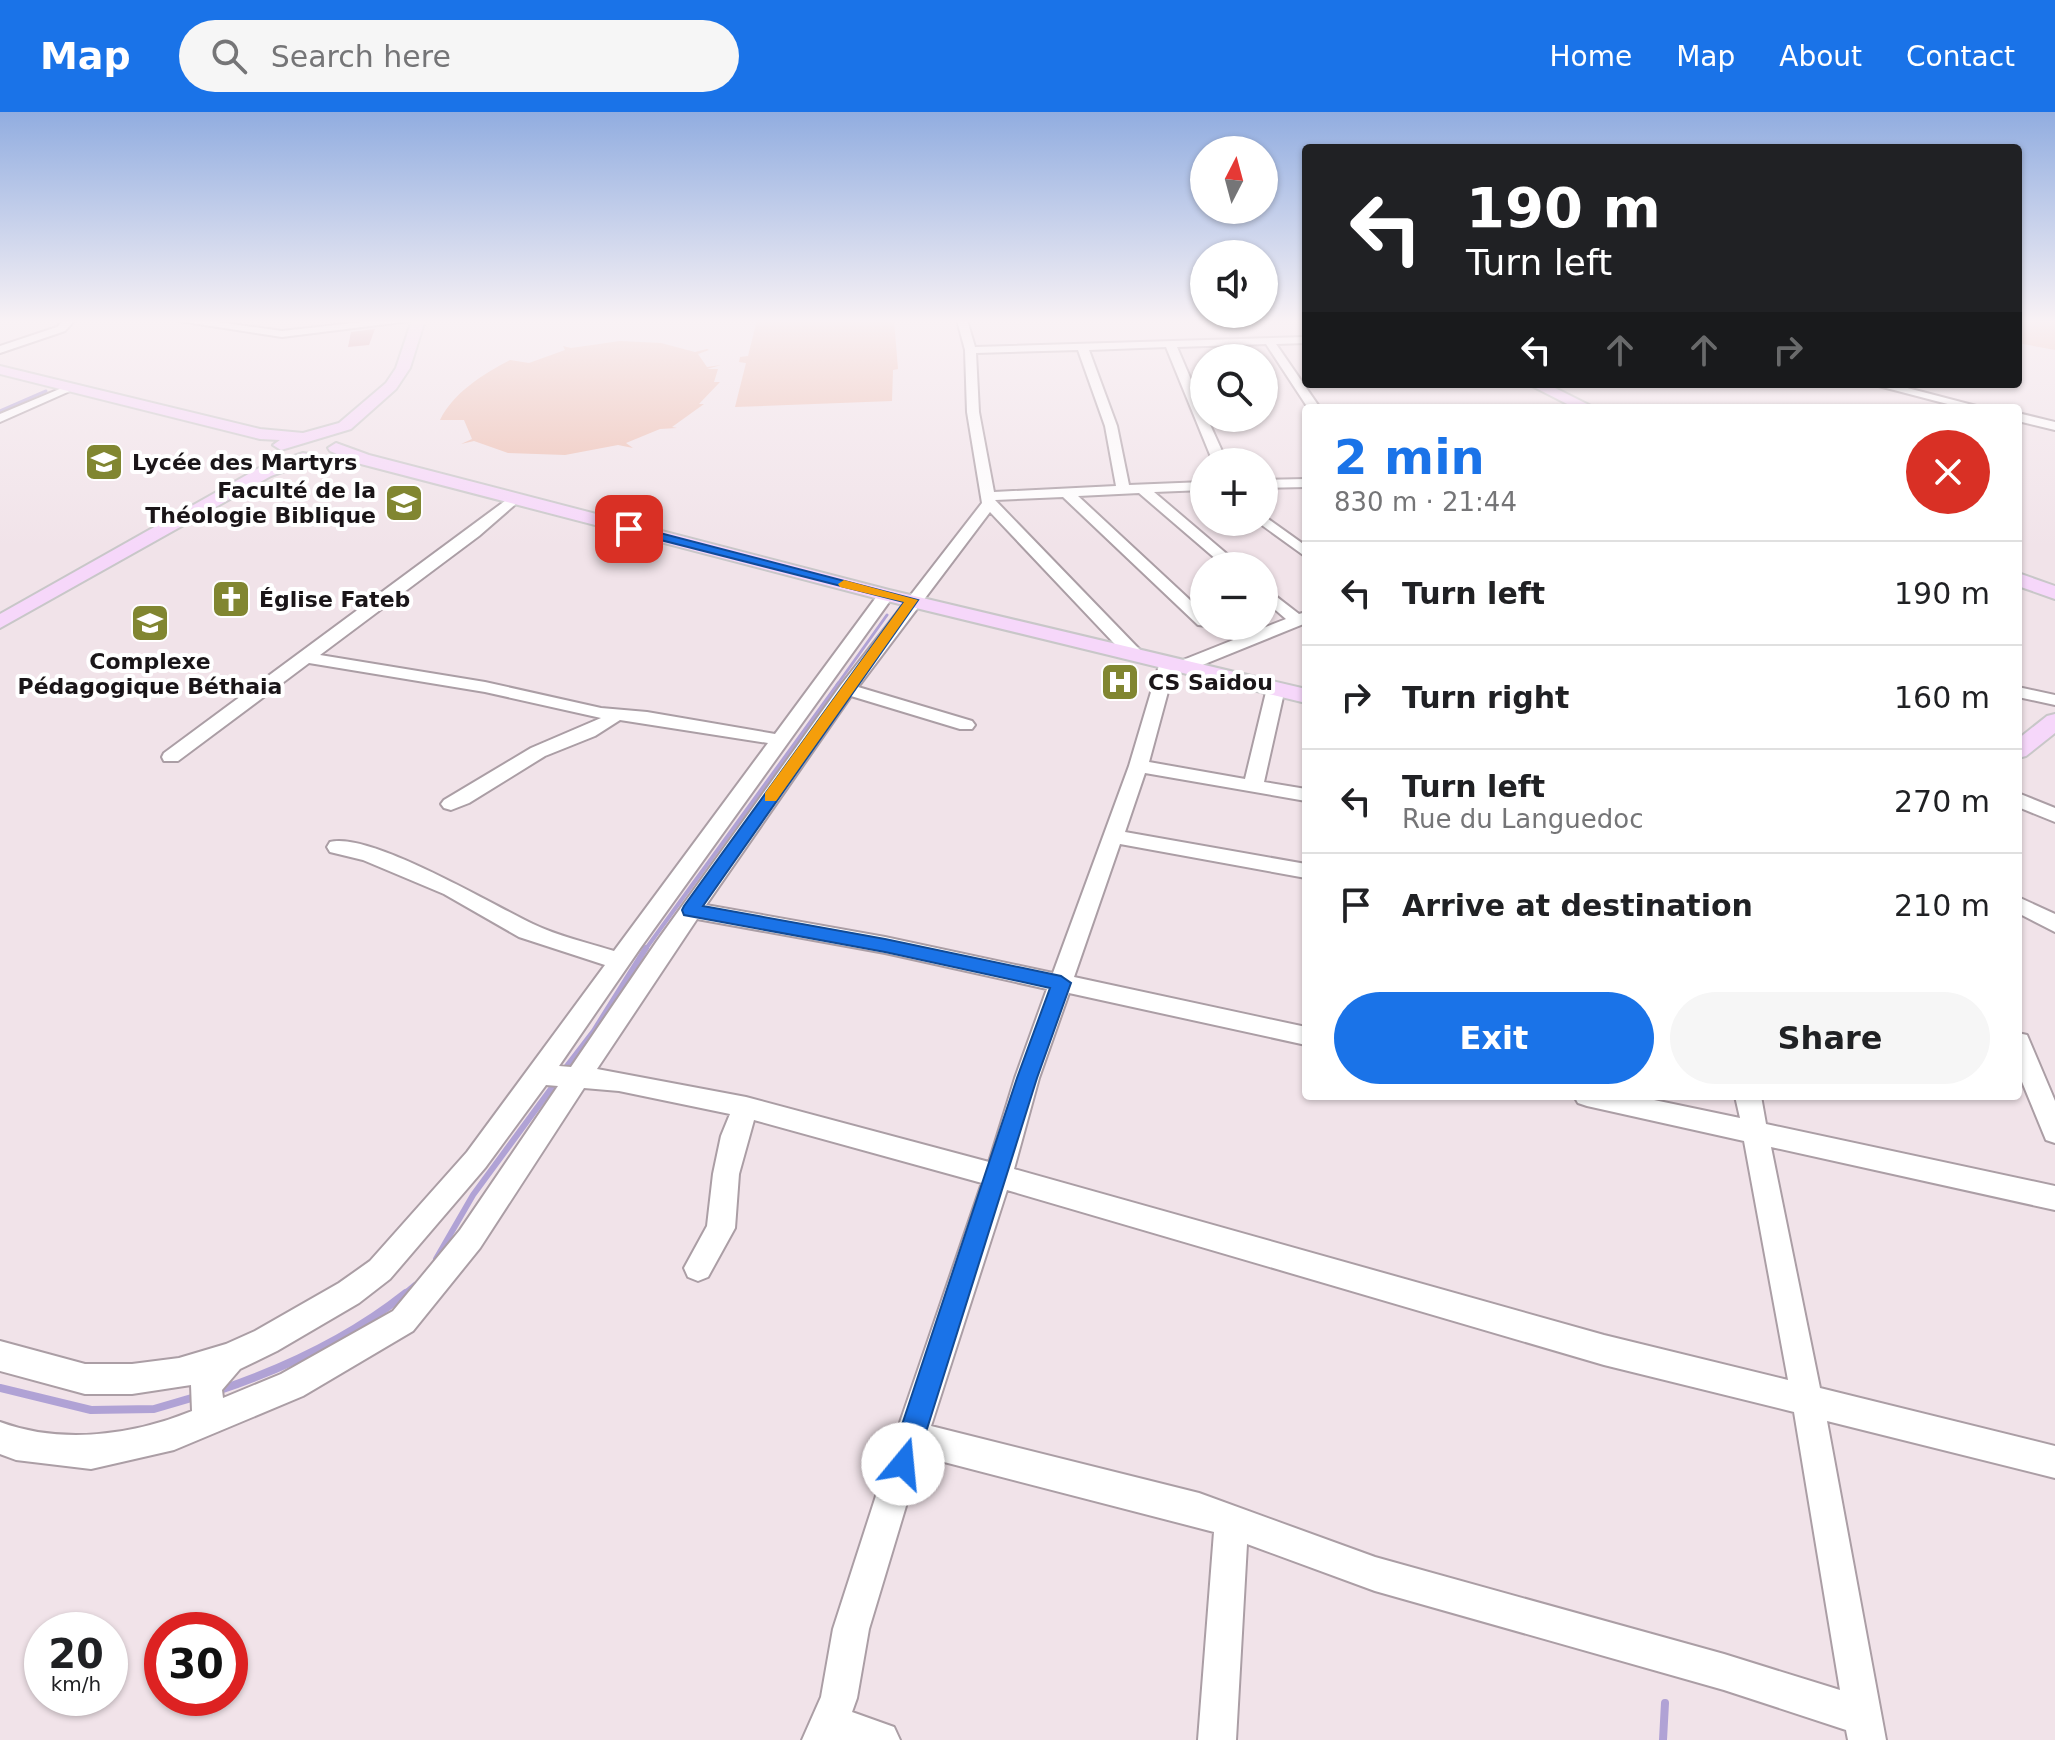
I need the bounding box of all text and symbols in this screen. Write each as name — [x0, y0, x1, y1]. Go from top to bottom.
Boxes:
search box — [179, 20, 739, 92]
text: Map — [40, 34, 131, 78]
icon: search — [207, 34, 251, 78]
text: Search here — [271, 39, 451, 74]
text: Home — [1549, 40, 1632, 73]
text: Map — [1676, 40, 1735, 73]
text: About — [1779, 40, 1862, 73]
text: Contact — [1906, 40, 2015, 73]
north arrow — [1190, 136, 1278, 224]
map controls — [1190, 136, 1278, 640]
text: 190 m — [1466, 175, 1661, 240]
icon: left — [1334, 176, 1438, 280]
button: sound — [1190, 240, 1278, 328]
text: Turn left — [1466, 242, 1612, 283]
icon: left — [1514, 328, 1558, 372]
icon: ahead — [1598, 328, 1642, 372]
icon: ahead — [1682, 328, 1726, 372]
icon: right — [1766, 328, 1810, 372]
button: search — [1190, 344, 1278, 432]
text: 2 min — [1334, 429, 1485, 485]
button: close — [1906, 430, 1990, 514]
school or university icon: Lycée des Martyrs — [83, 441, 125, 483]
button: + — [1190, 448, 1278, 536]
place label: Lycée des Martyrs — [132, 450, 357, 475]
place label: Faculté de la Théologie Biblique — [145, 478, 376, 528]
school or university icon: Faculté de la Théologie Biblique — [383, 482, 425, 524]
text: 830 m · 21:44 — [1334, 487, 1517, 517]
pin — [595, 495, 663, 563]
icon: arrive — [607, 507, 651, 551]
button: − — [1190, 552, 1278, 640]
icon: left — [1334, 571, 1378, 615]
text: Turn left — [1402, 576, 1545, 611]
text: 190 m — [1894, 576, 1990, 611]
church icon: Église Fateb — [210, 578, 252, 620]
place label: Église Fateb — [259, 587, 410, 612]
school or university icon: Complexe Pédagogique Béthaia — [129, 602, 171, 644]
place label: Complexe Pédagogique Béthaia — [18, 649, 282, 699]
hospital icon: CS Saidou — [1099, 661, 1141, 703]
place label: CS Saidou — [1148, 670, 1273, 695]
icon: right — [1334, 675, 1378, 719]
text: Turn right — [1402, 680, 1569, 715]
text: 160 m — [1894, 680, 1990, 715]
text: Turn left — [1402, 769, 1545, 804]
icon: left — [1334, 779, 1378, 823]
text: 270 m — [1894, 784, 1990, 819]
text: Rue du Languedoc — [1402, 804, 1643, 834]
icon: arrive — [1334, 883, 1378, 927]
text: Arrive at destination — [1402, 888, 1753, 923]
text: 210 m — [1894, 888, 1990, 923]
button: Exit — [1334, 992, 1654, 1084]
button: Share — [1670, 992, 1990, 1084]
position arrow — [861, 1422, 945, 1506]
speed limit sign: 30 — [144, 1612, 248, 1716]
text: 20 — [48, 1631, 104, 1677]
text: km/h — [51, 1672, 101, 1696]

